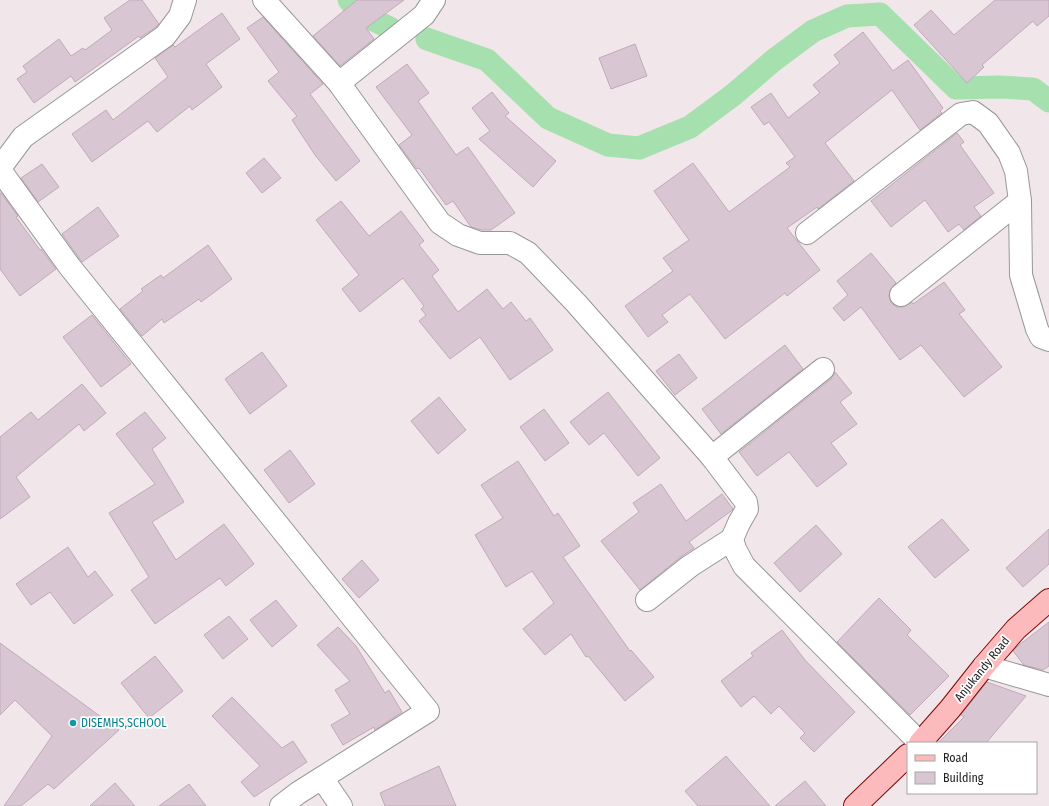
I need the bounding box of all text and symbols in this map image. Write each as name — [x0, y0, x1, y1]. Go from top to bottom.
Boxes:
street label: Anjukandy Road — [952, 634, 1012, 704]
place label: DISEMHS,SCHOOL — [81, 716, 167, 730]
marker: DISEMHS,SCHOOL — [68, 718, 78, 728]
legend — [907, 742, 1037, 794]
text: Road — [943, 751, 968, 765]
text: Building — [943, 771, 984, 785]

